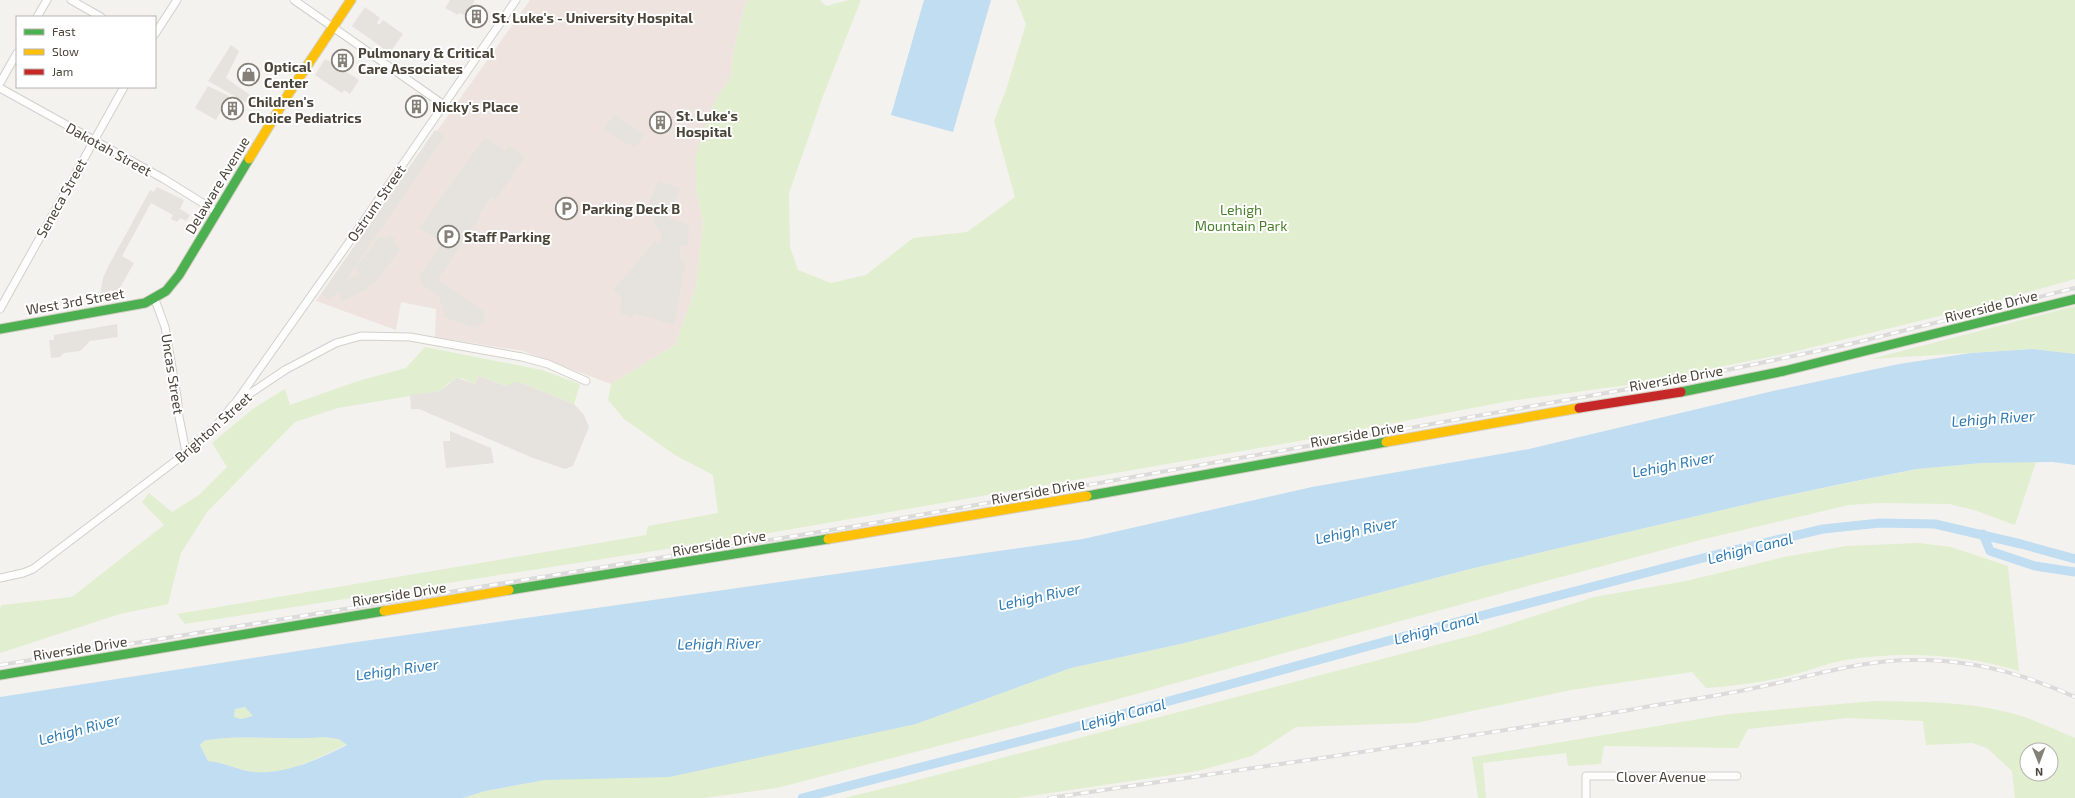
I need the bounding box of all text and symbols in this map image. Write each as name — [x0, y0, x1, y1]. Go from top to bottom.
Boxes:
building icon: St. Luke's - University Hospital — [464, 4, 490, 30]
place label: St. Luke's - University Hospital — [492, 9, 693, 26]
legend — [16, 16, 156, 88]
text: Fast — [52, 24, 76, 38]
text: Slow — [52, 44, 79, 58]
place label: Pulmonary & Critical Care Associates — [358, 44, 495, 77]
building icon: Pulmonary & Critical Care Associates — [330, 47, 356, 73]
place label: Optical Center — [264, 58, 312, 91]
shop icon: Optical Center — [235, 61, 261, 87]
text: Jam — [52, 64, 73, 78]
place label: Children's Choice Pediatrics — [248, 93, 362, 126]
building icon: Nicky's Place — [403, 93, 429, 119]
building icon: Children's Choice Pediatrics — [220, 96, 246, 122]
place label: Nicky's Place — [432, 98, 519, 115]
place label: St. Luke's Hospital — [676, 107, 738, 140]
building icon: St. Luke's Hospital — [648, 110, 674, 136]
street label: Dakotah Street — [63, 119, 155, 179]
street label: Delaware Avenue — [181, 133, 253, 237]
street label: Seneca Street — [32, 156, 90, 240]
street label: Ostrum Street — [343, 161, 409, 245]
parking icon: Parking Deck B — [554, 195, 580, 221]
place label: Parking Deck B — [582, 200, 680, 217]
park label: Lehigh Mountain Park — [1195, 201, 1287, 234]
parking icon: Staff Parking — [436, 223, 462, 249]
place label: Staff Parking — [464, 228, 550, 245]
street label: West 3rd Street — [25, 284, 125, 318]
street label: Riverside Drive — [1943, 286, 2039, 326]
street label: Uncas Street — [158, 333, 188, 415]
street label: Riverside Drive — [1628, 361, 1724, 395]
street label: Brighton Street — [171, 388, 255, 466]
water label: Lehigh River — [1951, 406, 2036, 430]
street label: Riverside Drive — [1309, 417, 1405, 451]
water label: Lehigh River — [1630, 447, 1717, 481]
street label: Riverside Drive — [990, 474, 1086, 508]
water label: Lehigh River — [1313, 512, 1400, 547]
street label: Riverside Drive — [671, 526, 767, 560]
water label: Lehigh Canal — [1705, 529, 1795, 567]
street label: Riverside Drive — [351, 578, 447, 610]
water label: Lehigh River — [996, 578, 1083, 613]
water label: Lehigh Canal — [1392, 608, 1480, 648]
street label: Riverside Drive — [32, 632, 128, 664]
water label: Lehigh River — [677, 633, 762, 653]
water label: Lehigh River — [354, 654, 441, 684]
water label: Lehigh Canal — [1079, 694, 1167, 734]
water label: Lehigh River — [36, 709, 123, 749]
north arrow — [2019, 742, 2059, 782]
text: N — [2035, 766, 2043, 779]
street label: Clover Avenue — [1616, 768, 1706, 785]

